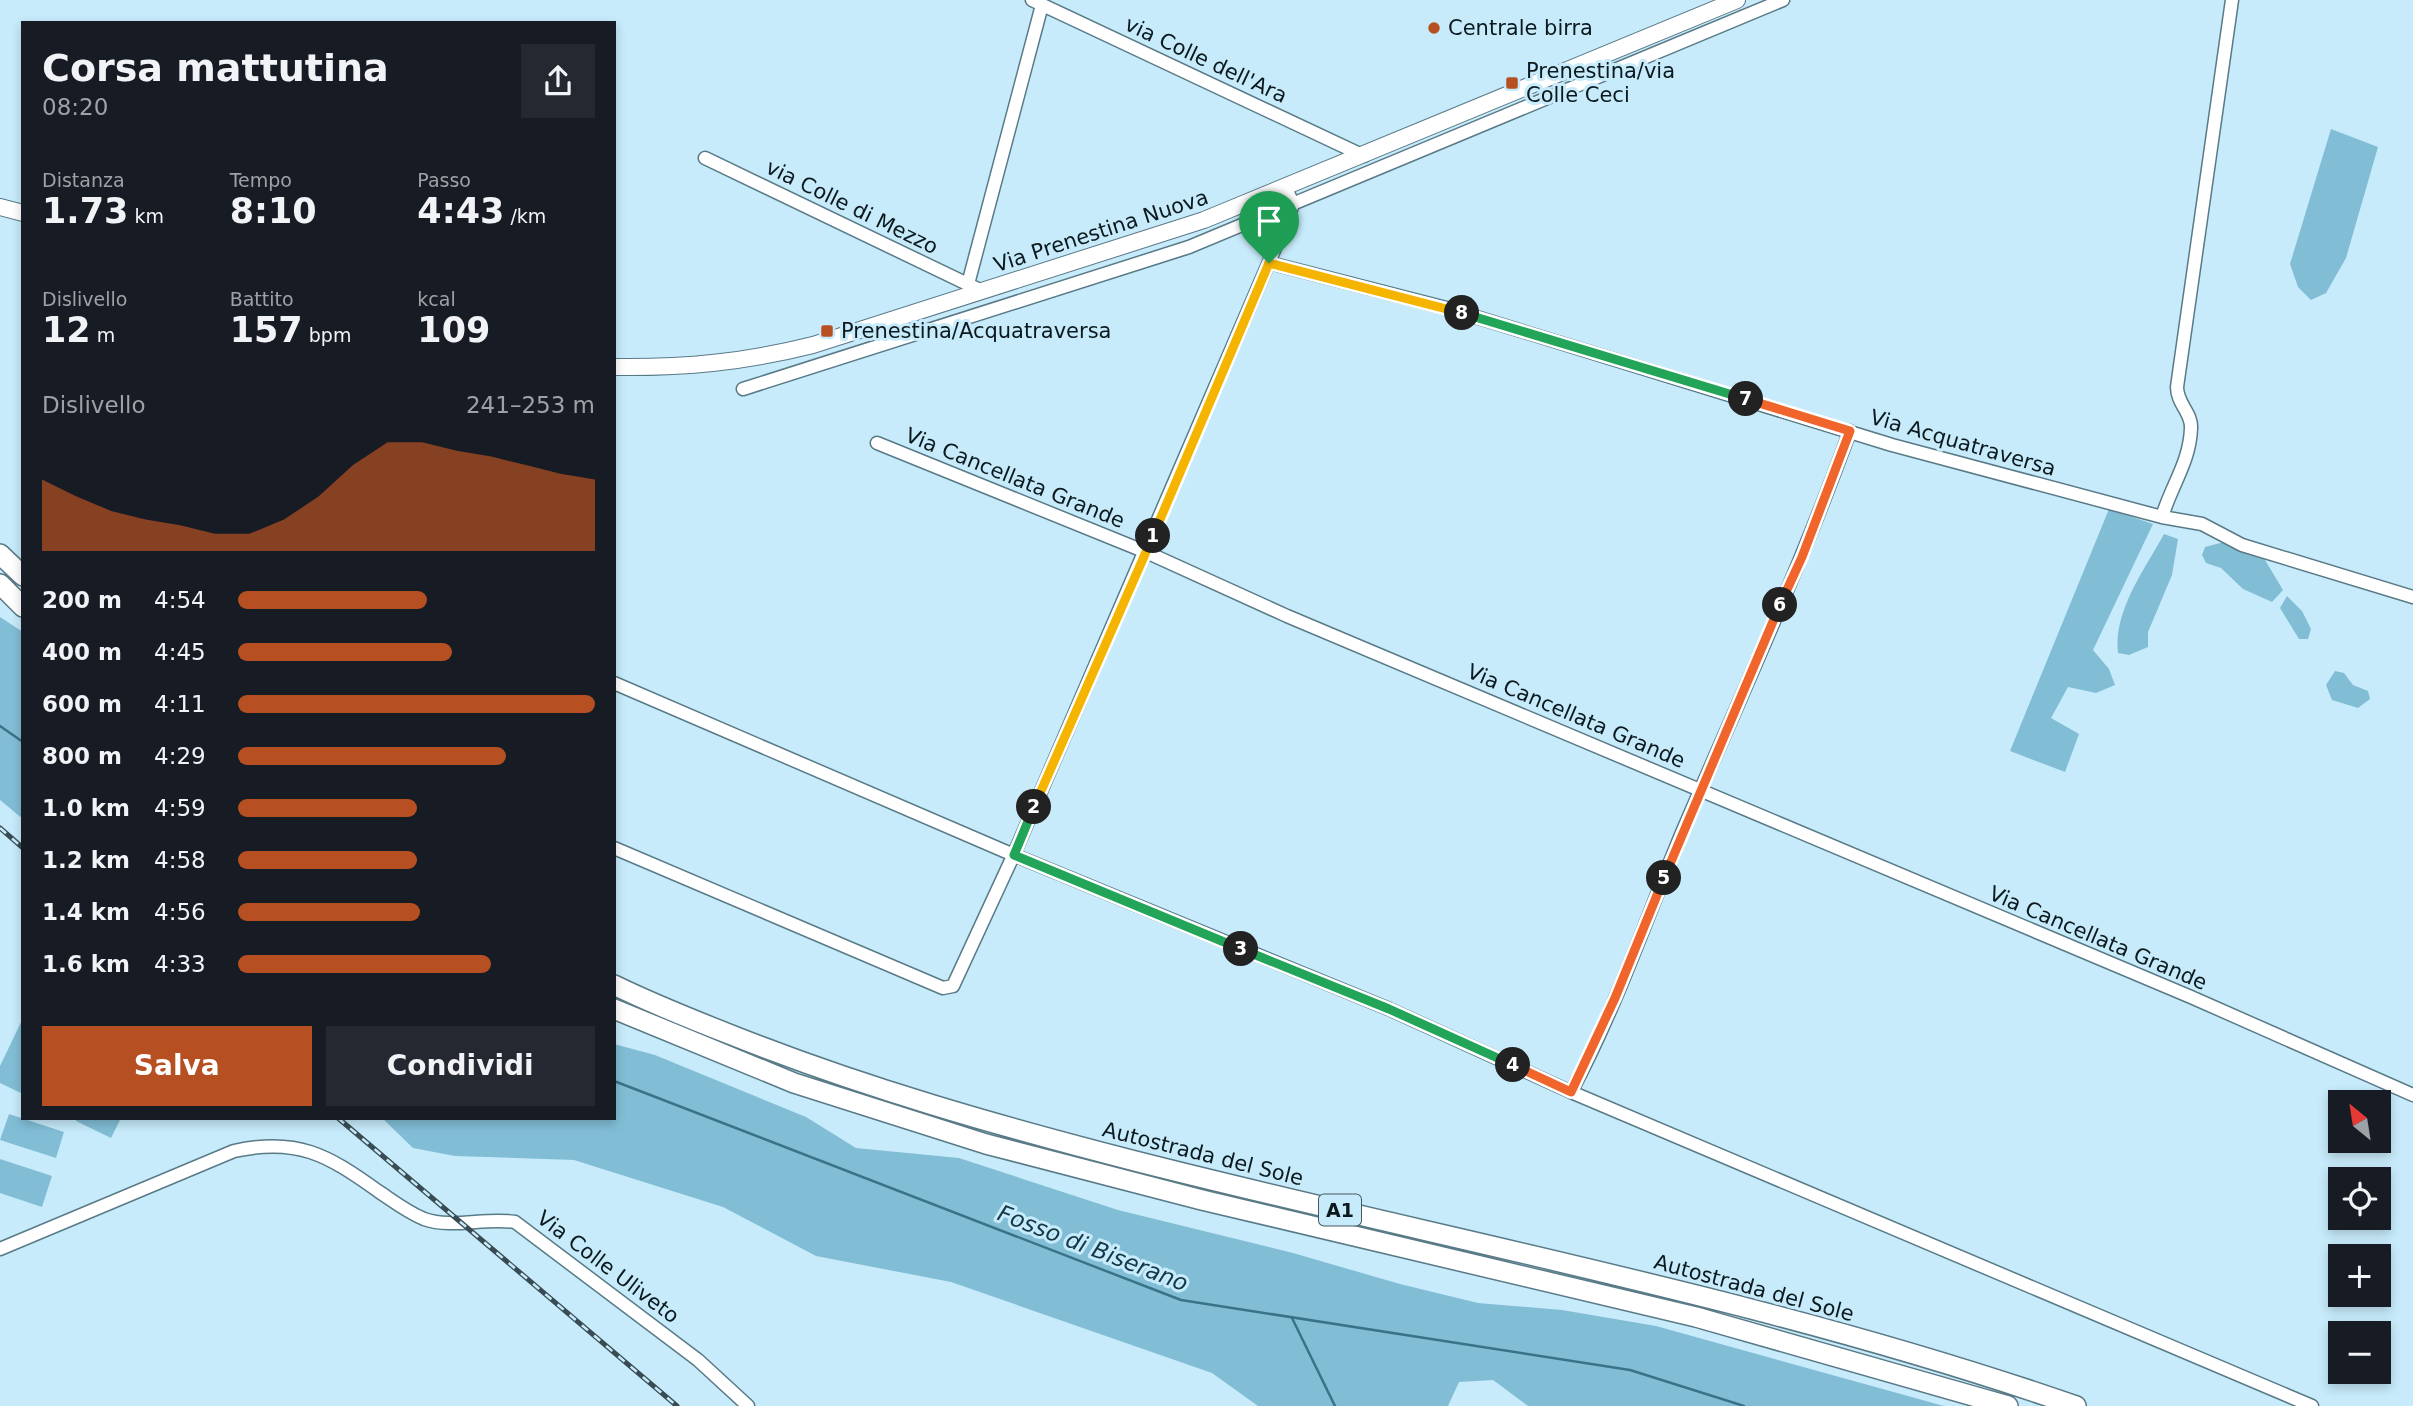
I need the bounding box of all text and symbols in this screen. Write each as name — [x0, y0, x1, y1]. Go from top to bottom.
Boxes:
street label: via Colle dell'Ara — [1121, 12, 1291, 108]
place label: Centrale birra — [1448, 16, 1593, 40]
marker: Centrale birra — [1426, 20, 1442, 36]
button: share — [521, 44, 595, 118]
text: Corsa mattutina — [42, 46, 389, 90]
place label: Prenestina/via Colle Ceci — [1526, 59, 1675, 107]
marker: Prenestina/via Colle Ceci — [1504, 75, 1520, 91]
text: 08:20 — [42, 94, 108, 120]
street label: via Colle di Mezzo — [762, 155, 942, 259]
text: Distanza — [42, 169, 125, 191]
text: Tempo — [230, 169, 292, 191]
text: Passo — [417, 169, 471, 191]
street label: Via Prenestina Nuova — [991, 185, 1211, 277]
text: 1.73 — [42, 191, 128, 231]
text: 8:10 — [230, 191, 317, 231]
text: 4:43 — [417, 191, 504, 231]
pin — [1239, 191, 1299, 263]
icon: arrive — [1250, 202, 1288, 240]
text: km — [128, 205, 164, 227]
text: /km — [504, 205, 546, 227]
text: Dislivello — [42, 288, 127, 310]
text: Battito — [230, 288, 294, 310]
text: kcal — [417, 288, 456, 310]
pin: 8 — [1444, 296, 1480, 330]
text: 8 — [1455, 301, 1468, 323]
text: 12 — [42, 310, 91, 350]
text: 157 — [230, 310, 303, 350]
text: 109 — [417, 310, 490, 350]
place label: Prenestina/Acquatraversa — [841, 319, 1111, 343]
marker: Prenestina/Acquatraversa — [819, 323, 835, 339]
text: m — [91, 324, 115, 346]
text: bpm — [303, 324, 351, 346]
pin: 7 — [1728, 382, 1764, 416]
text: 7 — [1739, 387, 1752, 409]
text: Dislivello — [42, 392, 145, 418]
text: 241–253 m — [466, 392, 595, 418]
street label: Via Acquatraversa — [1867, 405, 2059, 481]
street label: Via Cancellata Grande — [902, 423, 1128, 533]
pin: 1 — [1136, 518, 1170, 554]
text: 1 — [1146, 524, 1159, 546]
text: 200 m — [42, 587, 122, 613]
text: 4:54 — [154, 587, 206, 613]
pin: 6 — [1762, 588, 1798, 622]
text: 6 — [1773, 593, 1786, 615]
text: 400 m — [42, 639, 122, 665]
text: 4:45 — [154, 639, 206, 665]
street label: Via Cancellata Grande — [1463, 659, 1689, 773]
text: 600 m — [42, 691, 122, 717]
text: 4:11 — [154, 691, 206, 717]
text: 800 m — [42, 743, 122, 769]
text: 4:29 — [154, 743, 206, 769]
pin: 2 — [1016, 790, 1052, 824]
text: 1.0 km — [42, 795, 130, 821]
text: 4:59 — [154, 795, 206, 821]
text: 2 — [1027, 795, 1040, 817]
text: 1.2 km — [42, 847, 130, 873]
text: 4:58 — [154, 847, 206, 873]
pin: 5 — [1646, 860, 1682, 896]
text: 5 — [1657, 866, 1670, 888]
street label: Via Cancellata Grande — [1985, 881, 2211, 995]
text: 1.4 km — [42, 899, 130, 925]
text: 4:56 — [154, 899, 206, 925]
pin: 3 — [1224, 932, 1258, 967]
text: 3 — [1234, 937, 1247, 959]
text: 1.6 km — [42, 951, 130, 977]
text: 4:33 — [154, 951, 206, 977]
button: Salva — [42, 1026, 312, 1106]
button: Condividi — [326, 1026, 595, 1106]
pin: 4 — [1496, 1048, 1530, 1082]
text: 4 — [1506, 1053, 1519, 1075]
north arrow — [2328, 1090, 2390, 1153]
map controls — [2328, 1090, 2391, 1384]
street label: Autostrada del Sole — [1100, 1117, 1306, 1191]
button: locate — [2328, 1167, 2391, 1230]
road number: A1 — [1319, 1194, 1361, 1226]
water label: Fosso di Biserano — [994, 1200, 1192, 1296]
street label: Via Colle Uliveto — [532, 1206, 684, 1328]
button: + — [2328, 1244, 2391, 1307]
street label: Autostrada del Sole — [1651, 1250, 1857, 1326]
button: − — [2328, 1321, 2391, 1384]

